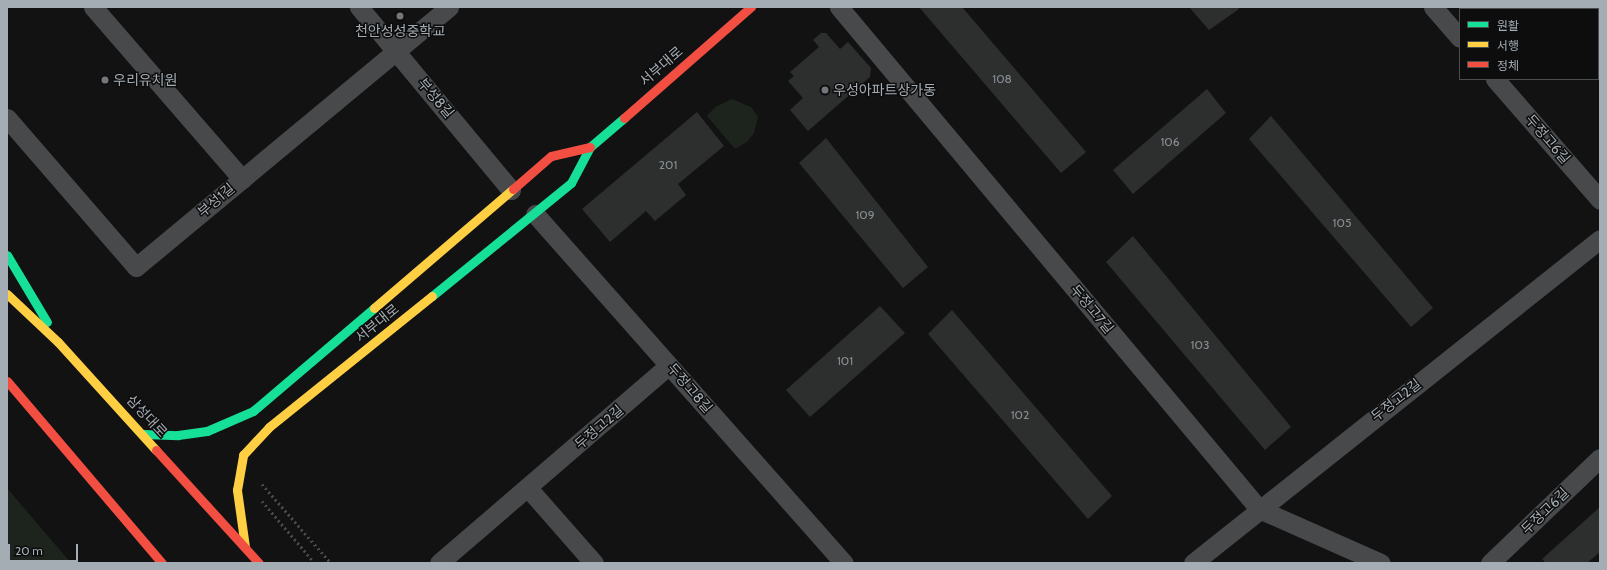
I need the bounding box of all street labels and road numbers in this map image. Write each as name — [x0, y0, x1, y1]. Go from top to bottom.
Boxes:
street label: 서부대로 — [636, 43, 686, 89]
street label: 부성8길 — [414, 75, 458, 121]
street label: 두정고6길 — [1522, 111, 1574, 167]
street label: 부성1길 — [194, 180, 238, 220]
street label: 두정고7길 — [1067, 281, 1117, 337]
street label: 서부대로 — [352, 300, 402, 346]
street label: 두정고8길 — [664, 360, 716, 416]
street label: 두정고2길 — [1368, 375, 1424, 425]
street label: 삼성대로 — [123, 391, 171, 441]
street label: 두정고2길 — [571, 401, 627, 453]
street label: 두정고6길 — [1518, 484, 1572, 538]

